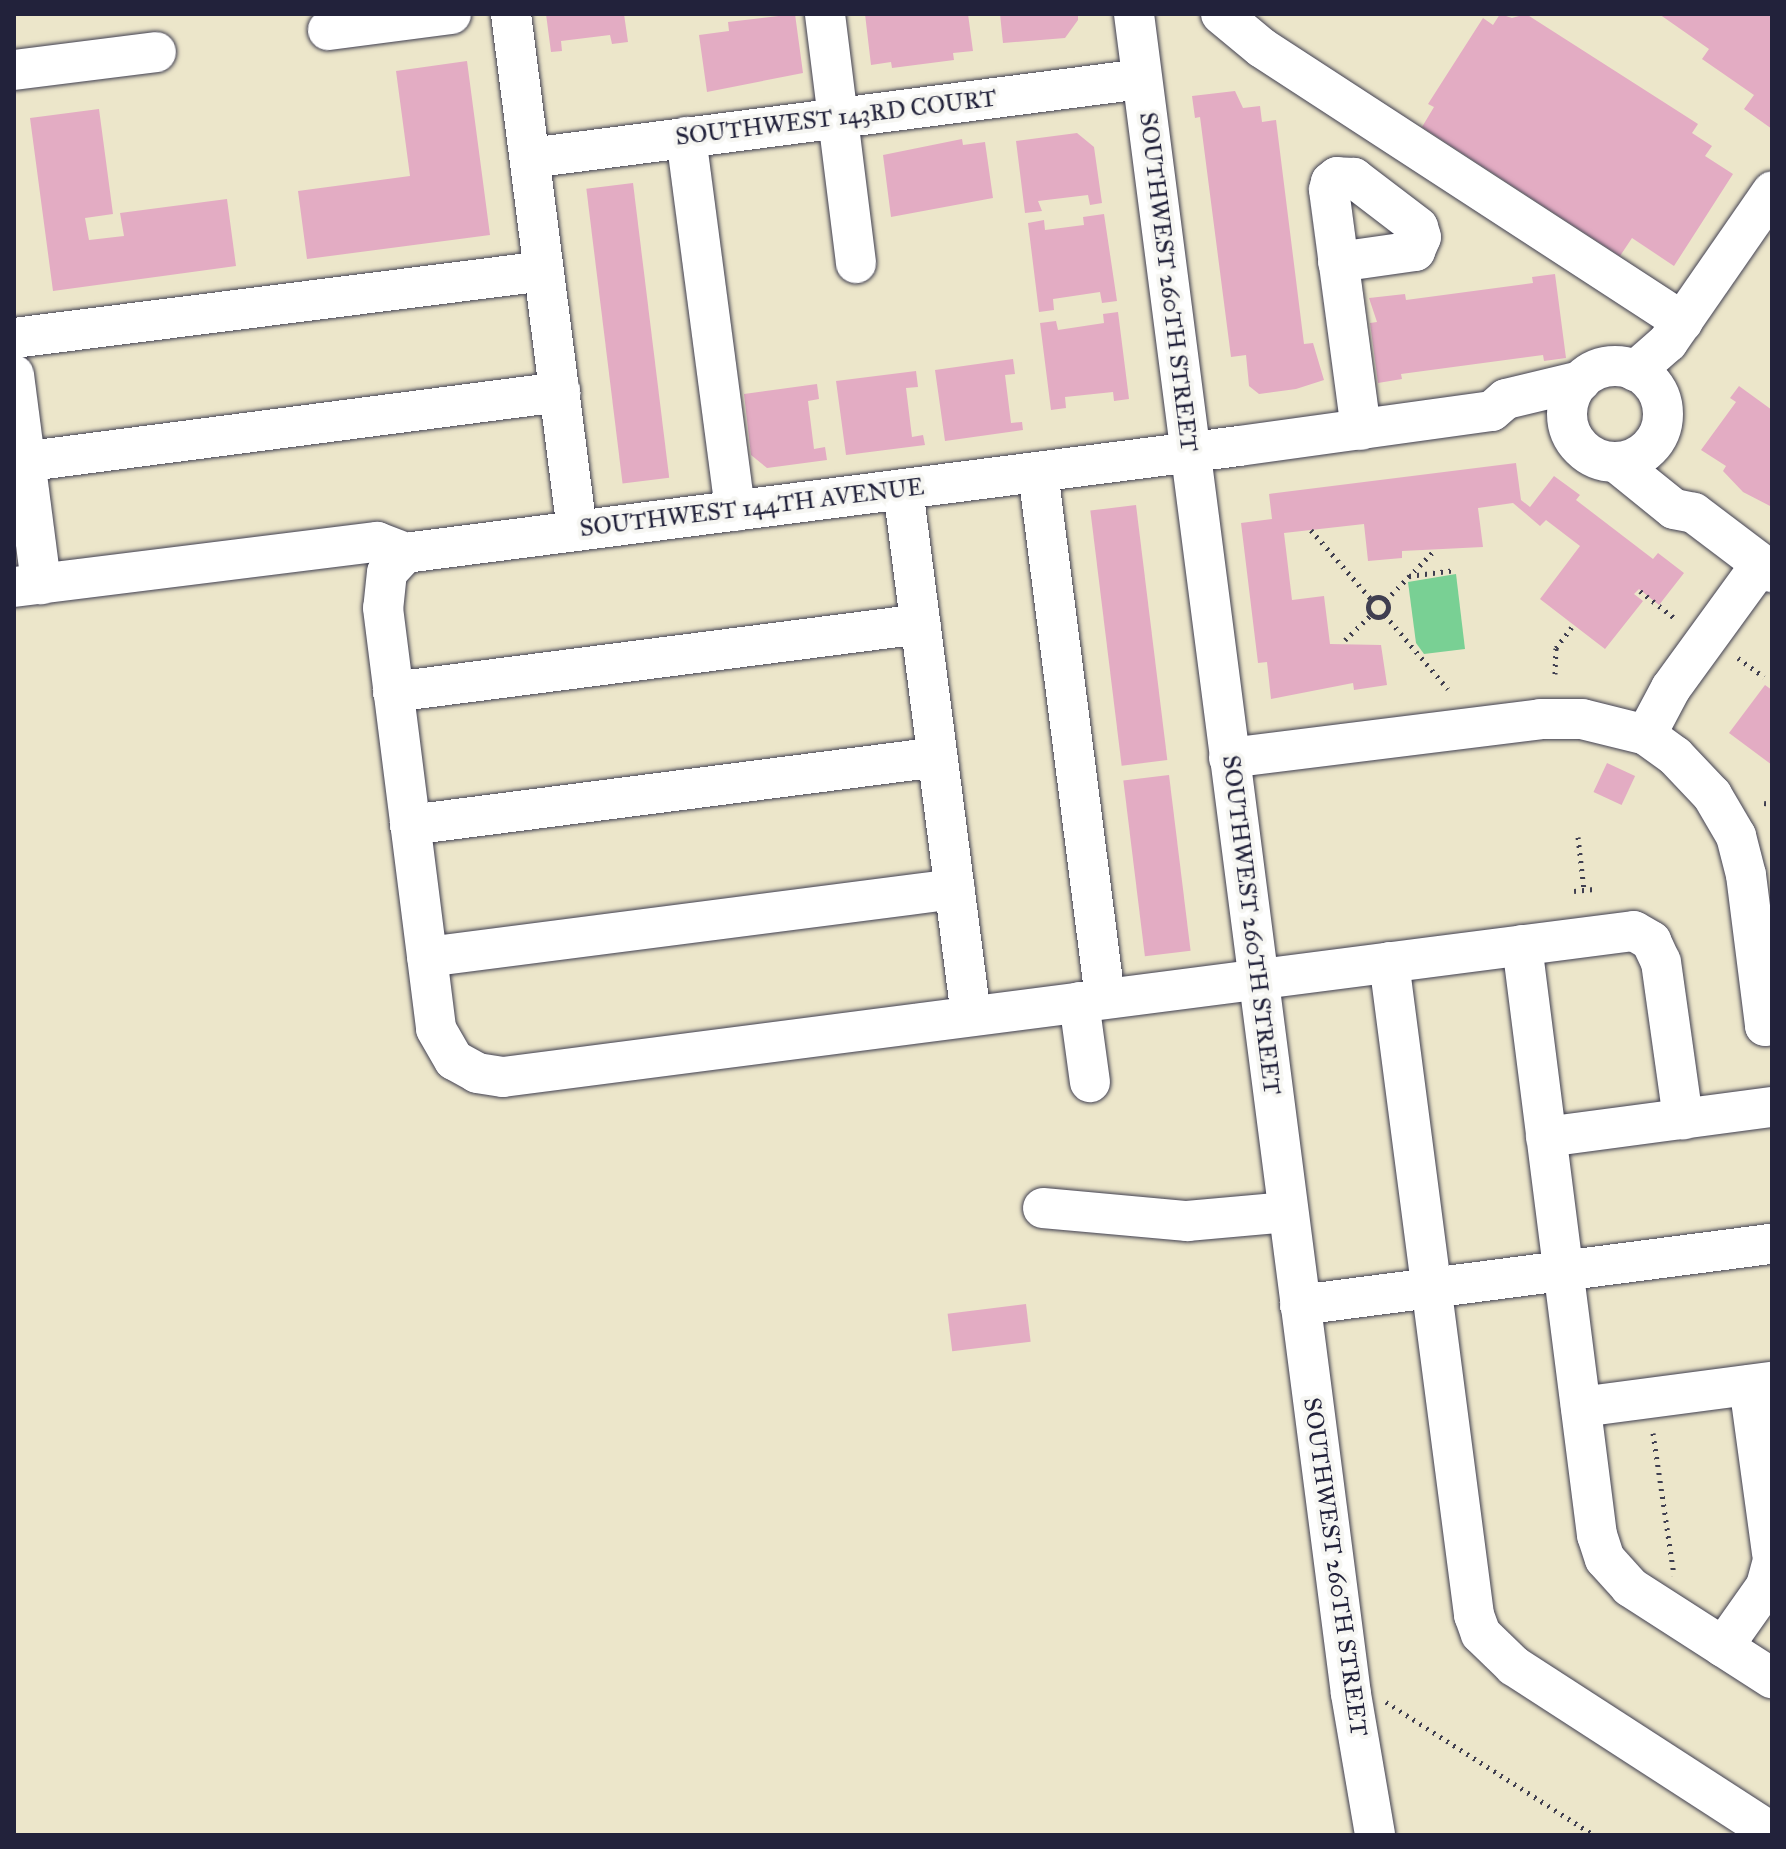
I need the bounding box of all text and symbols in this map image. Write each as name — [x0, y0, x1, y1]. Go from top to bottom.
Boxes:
street label: SOUTHWEST 143RD COURT — [674, 84, 998, 152]
street label: SOUTHWEST 260TH STREET — [1133, 111, 1203, 453]
street label: SOUTHWEST 144TH AVENUE — [578, 473, 926, 543]
street label: SOUTHWEST 260TH STREET — [1216, 754, 1286, 1096]
street label: SOUTHWEST 260TH STREET — [1297, 1396, 1373, 1738]

